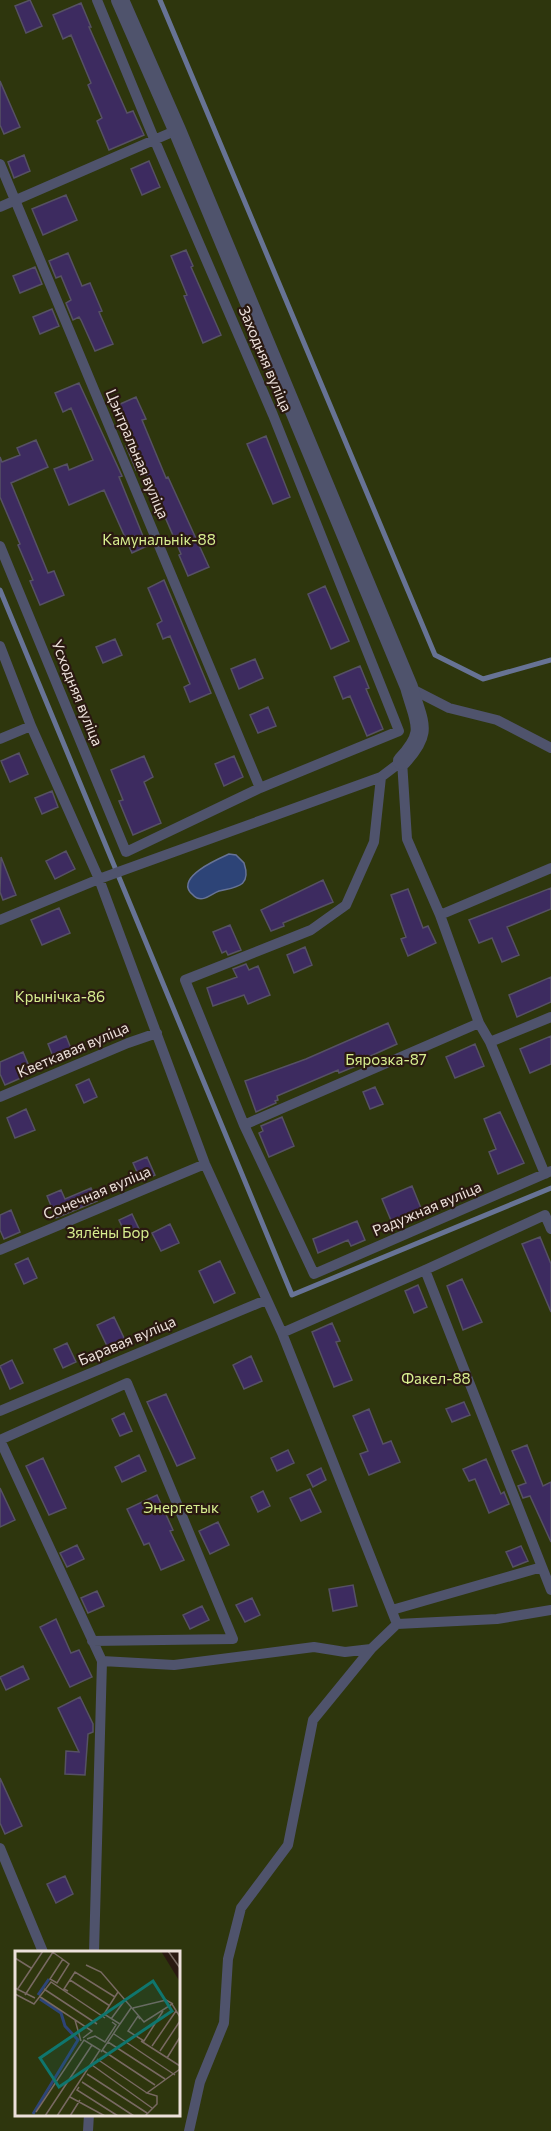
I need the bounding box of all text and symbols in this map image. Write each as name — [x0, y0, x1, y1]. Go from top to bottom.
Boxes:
street label: Заходняя вуліца — [236, 303, 296, 414]
street label: Цэнтральная вуліца — [103, 386, 173, 521]
park label: Камунальнік-88 — [102, 530, 216, 548]
street label: Усходняя вуліца — [48, 637, 107, 748]
park label: Крынічка-86 — [15, 987, 105, 1005]
street label: Кветкавая вуліца — [14, 1017, 131, 1081]
park label: Бярозка-87 — [345, 1050, 427, 1068]
street label: Сонечная вуліца — [40, 1161, 153, 1223]
street label: Радужная вуліца — [369, 1177, 484, 1239]
park label: Зялёны Бор — [67, 1223, 149, 1241]
street label: Баравая вуліца — [75, 1311, 178, 1369]
park label: Факел-88 — [401, 1369, 471, 1387]
park label: Энергетык — [143, 1498, 219, 1516]
inset map — [15, 1951, 180, 2116]

